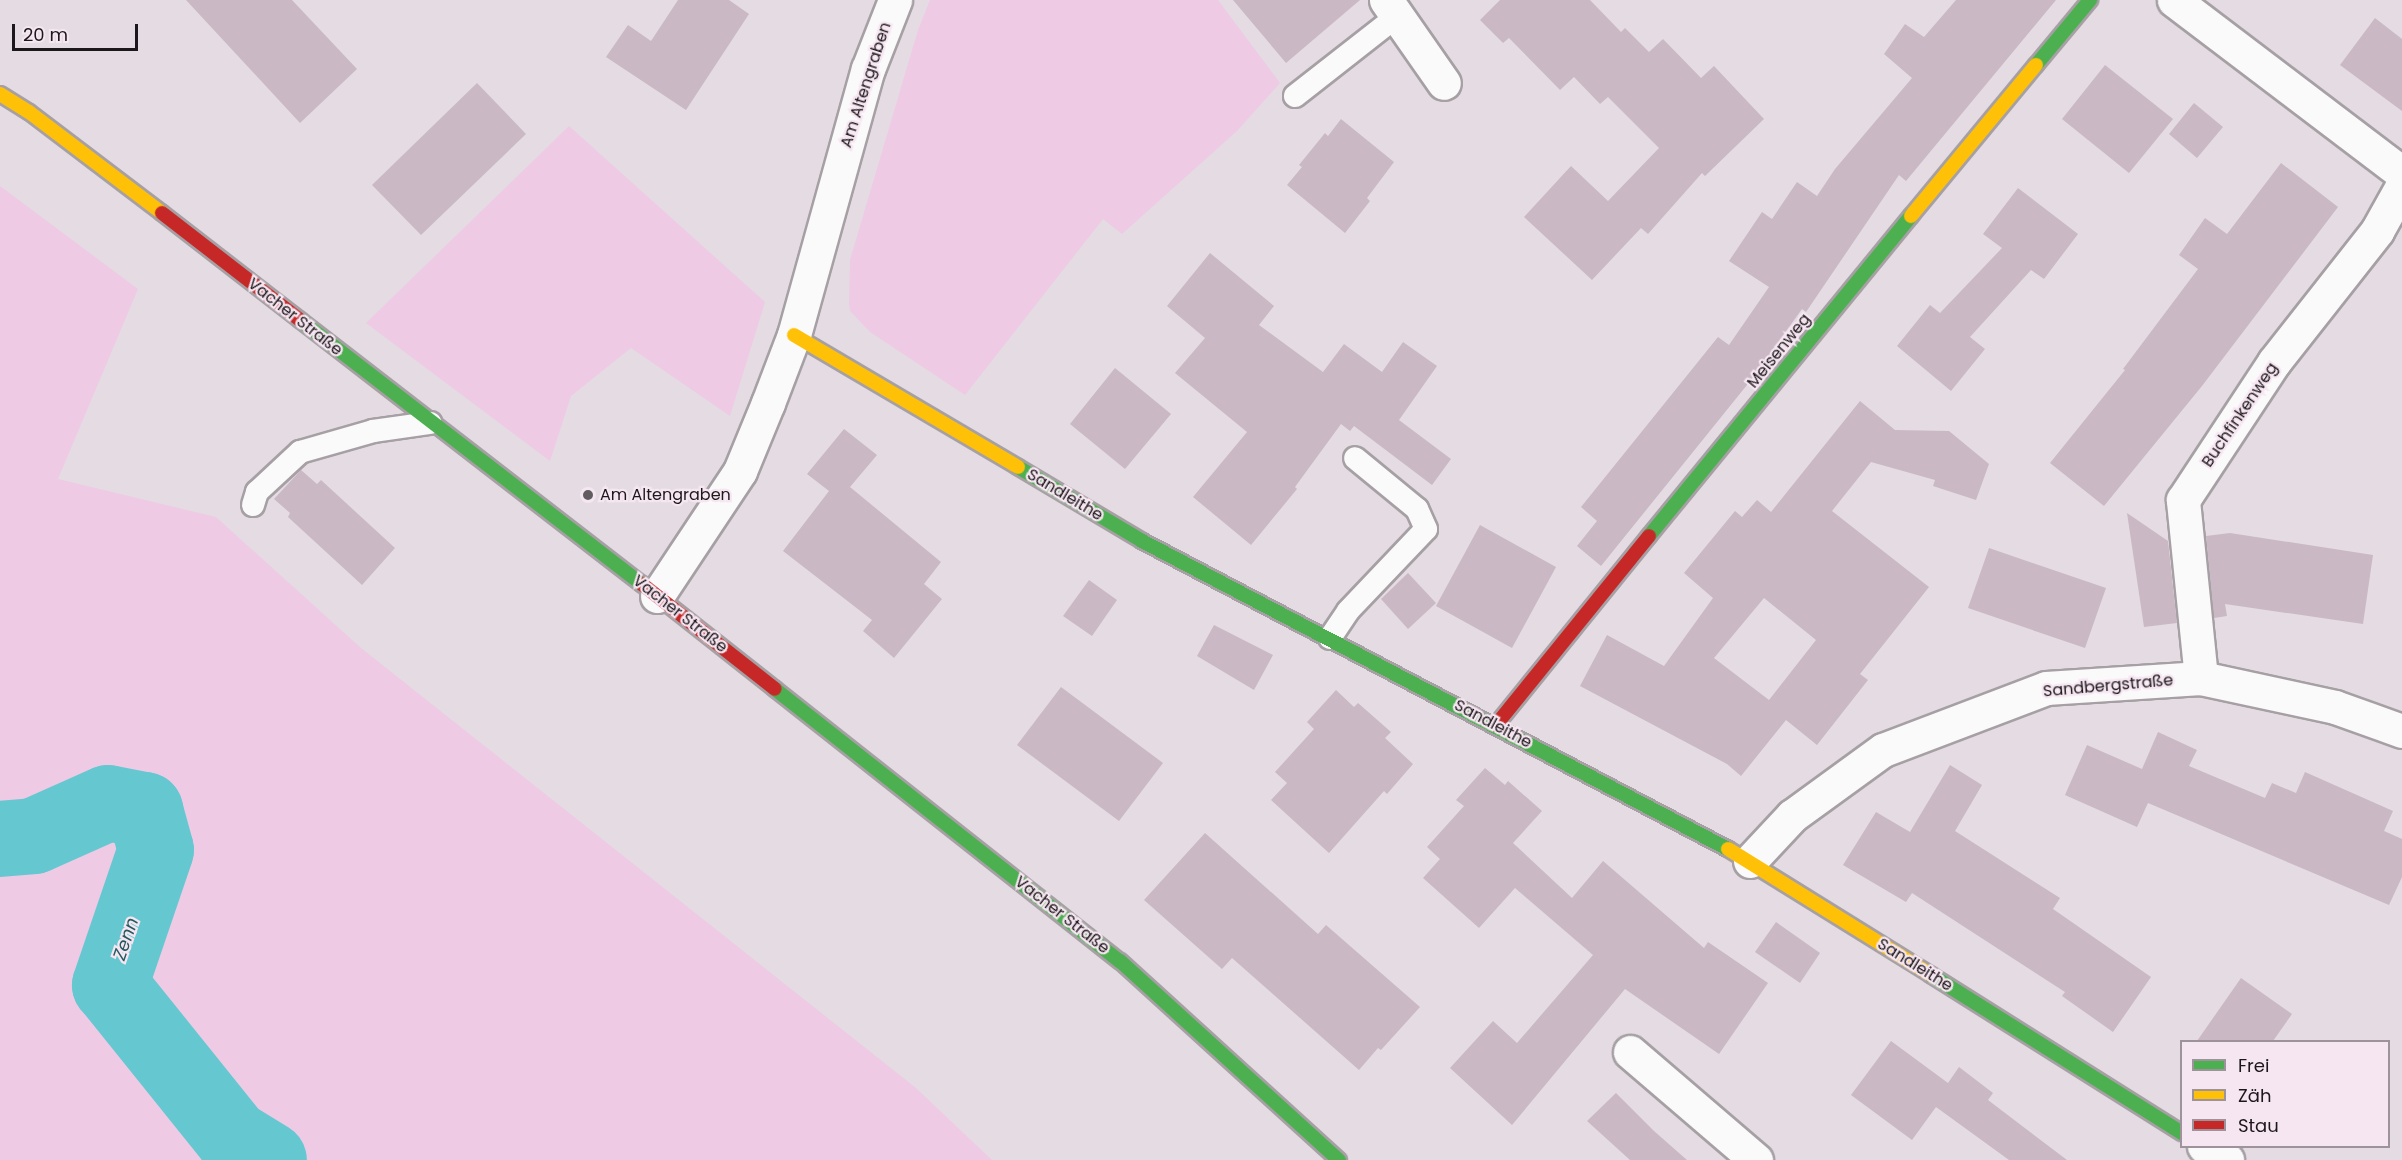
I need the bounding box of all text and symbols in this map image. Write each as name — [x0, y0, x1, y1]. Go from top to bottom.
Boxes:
scale bar — [15, 12, 141, 50]
street label: Am Altengraben — [837, 20, 895, 150]
text: 20 m — [23, 22, 68, 47]
street label: Vacher Straße — [244, 274, 346, 360]
street label: Meisenweg — [1743, 310, 1815, 392]
street label: Buchfinkenweg — [2198, 359, 2282, 471]
street label: Sandleithe — [1024, 465, 1106, 525]
place label: Am Altengraben — [600, 485, 731, 505]
marker: Am Altengraben — [581, 488, 595, 502]
street label: Vacher Straße — [629, 571, 731, 657]
street label: Sandbergstraße — [2042, 671, 2174, 701]
street label: Sandleithe — [1451, 696, 1535, 752]
street label: Vacher Straße — [1011, 872, 1113, 958]
water label: Zenn — [109, 915, 143, 963]
street label: Sandleithe — [1874, 934, 1956, 996]
legend — [2180, 1040, 2390, 1148]
text: Frei — [2238, 1053, 2269, 1078]
text: Zäh — [2238, 1083, 2271, 1108]
text: Stau — [2238, 1113, 2279, 1138]

